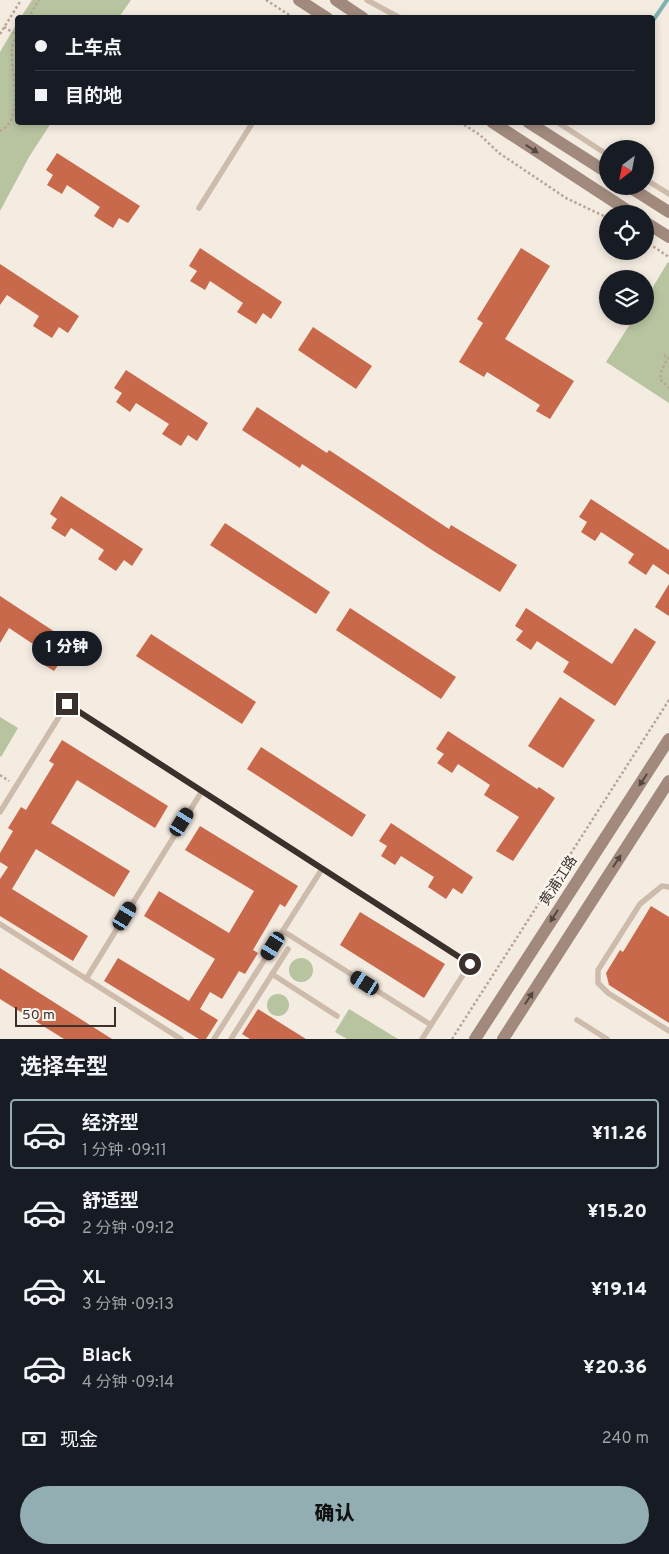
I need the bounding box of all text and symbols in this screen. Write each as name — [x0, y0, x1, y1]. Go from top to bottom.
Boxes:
text: 上车点 — [65, 37, 122, 61]
text: 目的地 — [65, 85, 122, 109]
north arrow — [599, 140, 654, 195]
map controls — [599, 140, 654, 325]
one-way arrow — [526, 144, 539, 154]
button: locate — [599, 205, 654, 260]
button: layers — [599, 270, 654, 325]
callout: 1 分钟 — [32, 632, 102, 666]
text: 1 分钟 — [46, 638, 88, 658]
route end — [56, 693, 78, 715]
one-way arrow — [638, 773, 647, 786]
car — [167, 805, 196, 839]
street label: 黄浦江路 — [537, 853, 581, 909]
one-way arrow — [612, 855, 622, 868]
car — [110, 899, 139, 933]
one-way arrow — [550, 909, 559, 923]
car — [258, 929, 287, 963]
route start — [459, 953, 481, 975]
car — [348, 969, 381, 997]
one-way arrow — [524, 991, 534, 1005]
scale bar — [15, 1004, 116, 1027]
text: 50 m — [22, 1007, 55, 1024]
text: 选择车型 — [20, 1055, 108, 1082]
icon: car — [22, 1112, 67, 1157]
text: 经济型 — [82, 1112, 139, 1136]
text: ¥11.26 — [591, 1122, 647, 1146]
text: 1 分钟 · 09:11 — [82, 1141, 167, 1161]
icon: car — [22, 1190, 67, 1235]
text: 舒适型 — [82, 1190, 139, 1214]
text: ¥15.20 — [587, 1200, 647, 1224]
text: 2 分钟 · 09:12 — [82, 1219, 174, 1239]
text: XL — [82, 1266, 105, 1290]
icon: car — [22, 1268, 67, 1313]
text: ¥19.14 — [591, 1278, 647, 1302]
text: 3 分钟 · 09:13 — [82, 1295, 174, 1315]
text: Black — [82, 1344, 132, 1368]
icon: car — [22, 1346, 67, 1391]
text: ¥20.36 — [583, 1356, 647, 1380]
text: 4 分钟 · 09:14 — [82, 1373, 174, 1393]
icon: cash — [20, 1425, 48, 1453]
text: 现金 — [60, 1429, 98, 1453]
text: 240 m — [602, 1429, 649, 1449]
button: 确认 — [20, 1486, 649, 1544]

